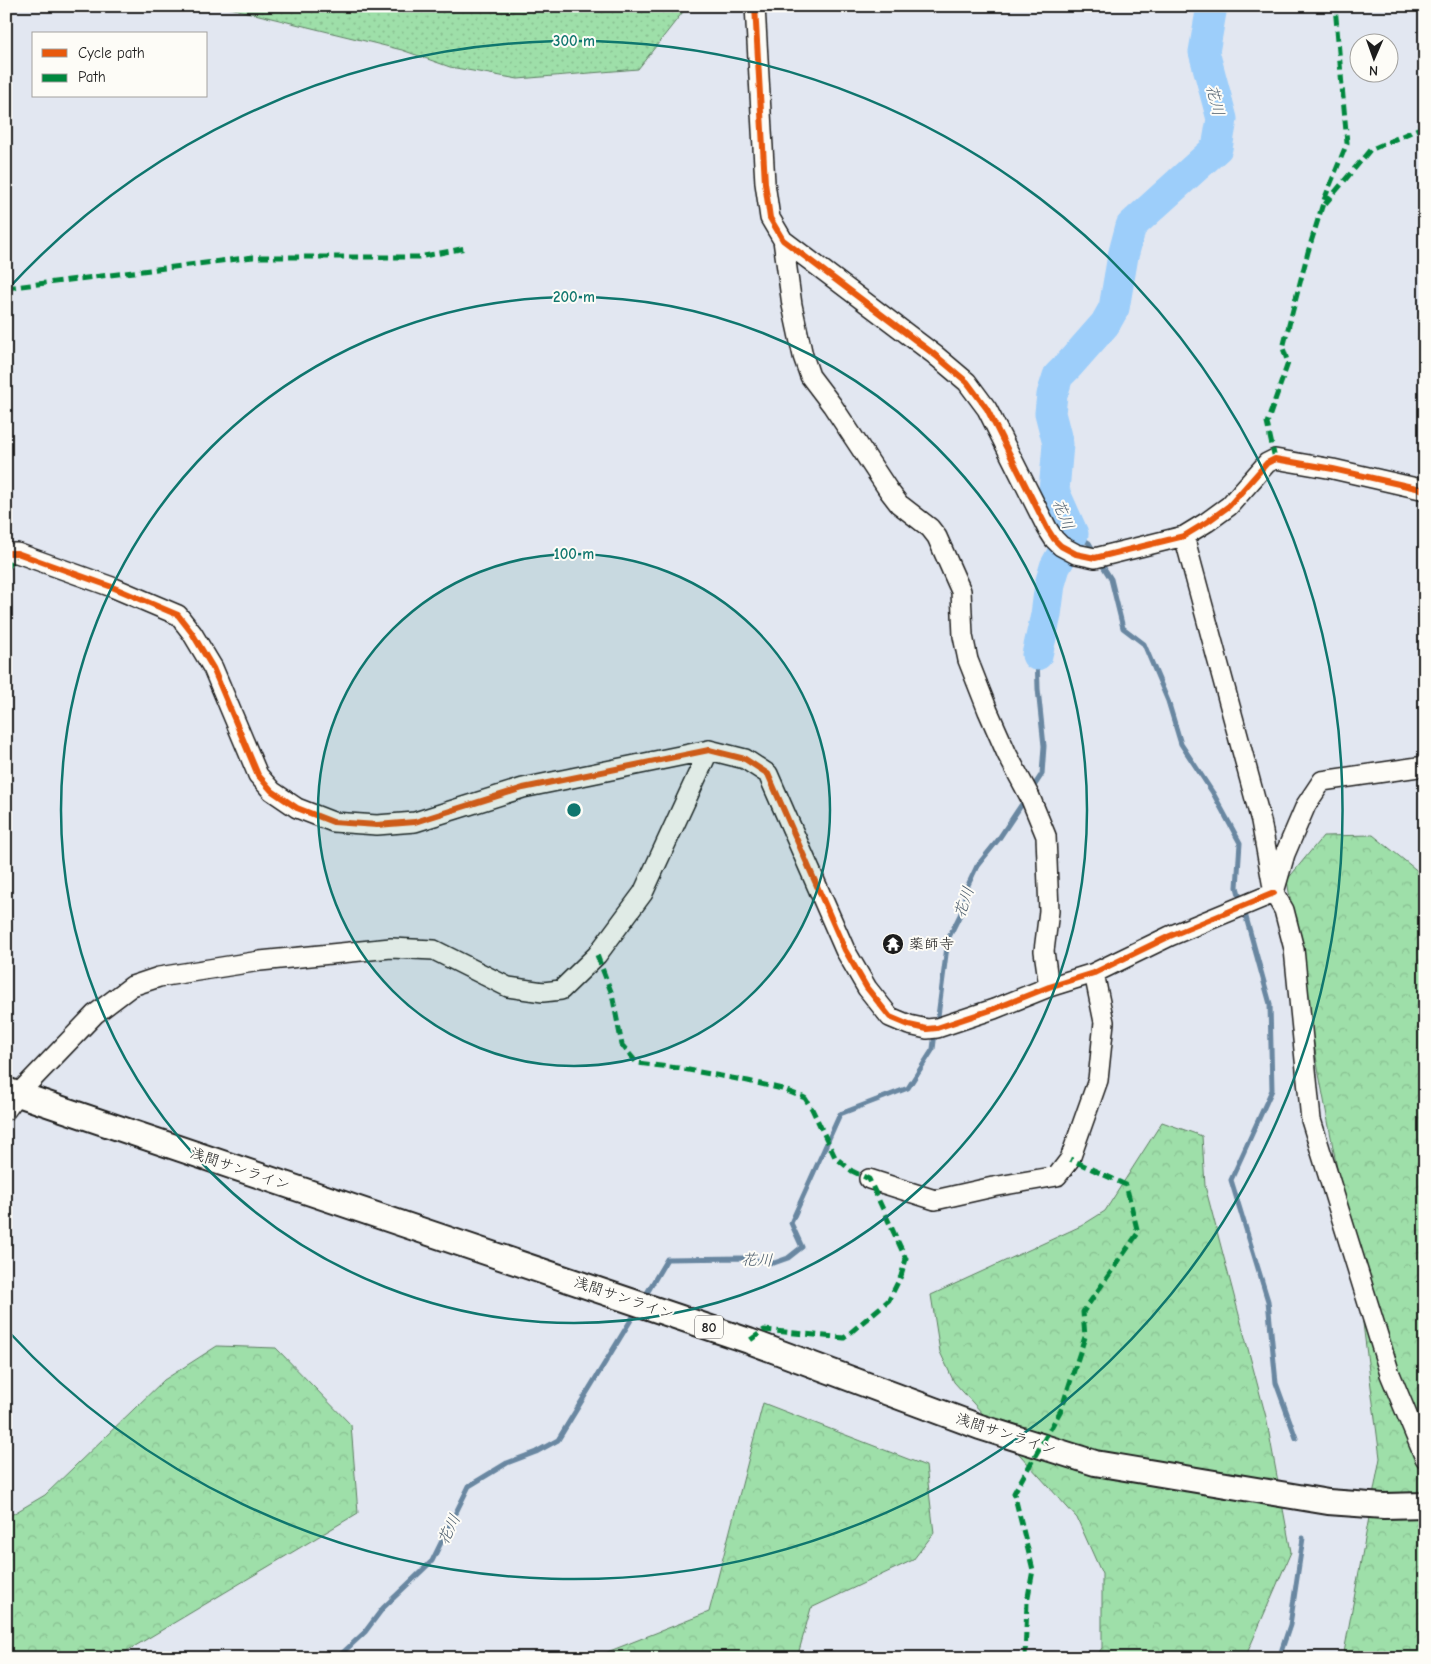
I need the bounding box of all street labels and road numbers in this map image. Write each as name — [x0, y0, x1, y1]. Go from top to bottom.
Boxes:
street label: 浅間サンライン — [188, 1143, 292, 1195]
street label: 浅間サンライン — [572, 1272, 676, 1324]
road number: 80 — [695, 1315, 723, 1338]
street label: 浅間サンライン — [954, 1409, 1058, 1459]

